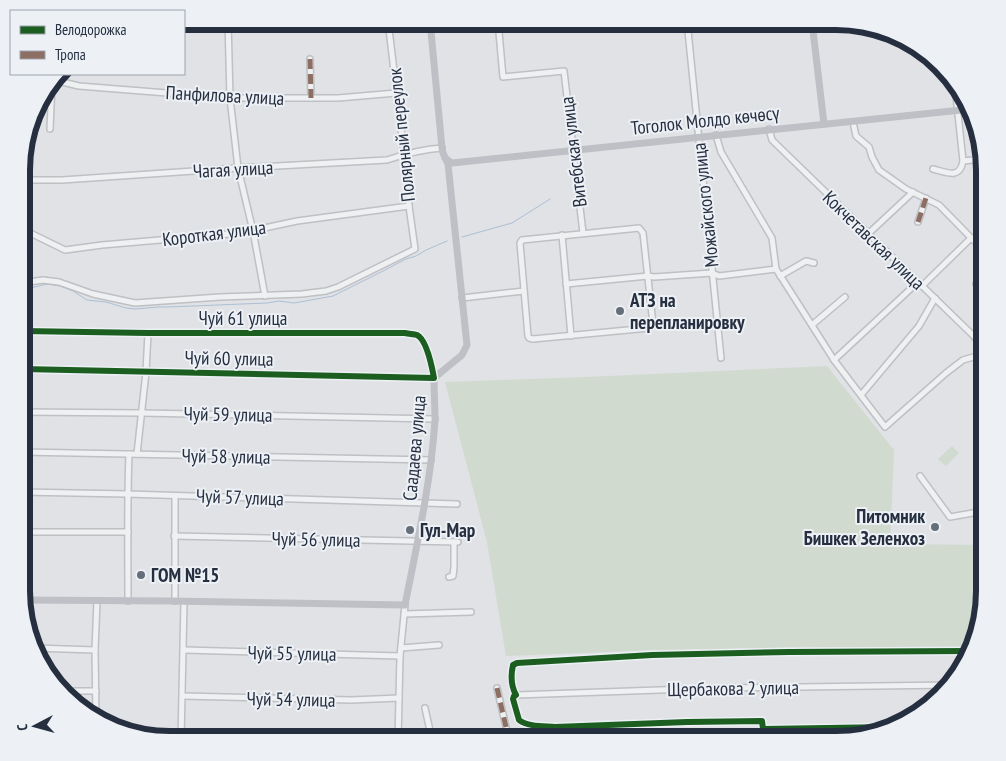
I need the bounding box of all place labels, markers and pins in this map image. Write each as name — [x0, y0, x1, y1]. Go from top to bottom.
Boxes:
place label: АТЗ на перепланировку — [629, 288, 745, 334]
marker: АТЗ на перепланировку — [614, 305, 626, 317]
place label: Питомник Бишкек Зеленхоз — [804, 504, 925, 550]
place label: Гул-Мар — [420, 518, 476, 542]
marker: Питомник Бишкек Зеленхоз — [929, 521, 941, 533]
marker: Гул-Мар — [404, 524, 416, 536]
place label: ГОМ №15 — [151, 563, 219, 587]
marker: ГОМ №15 — [135, 569, 147, 581]

